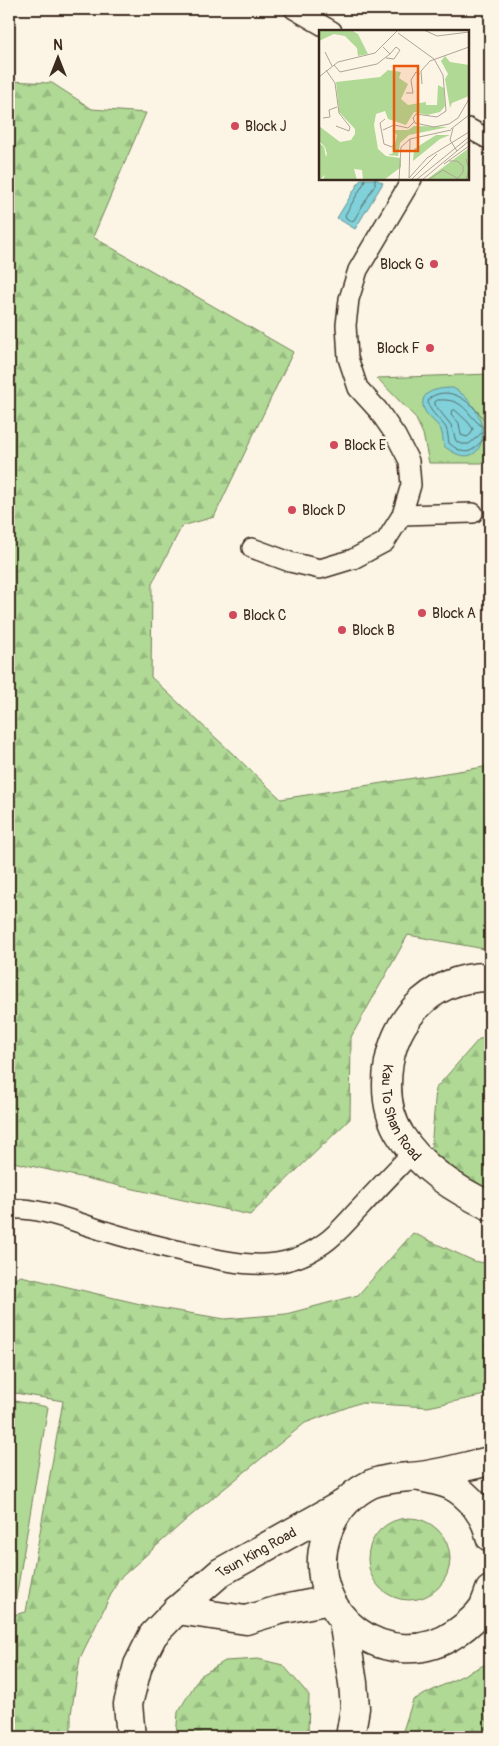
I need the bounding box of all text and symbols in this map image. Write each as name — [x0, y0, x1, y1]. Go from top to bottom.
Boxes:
inset map — [319, 30, 469, 180]
north arrow — [32, 32, 82, 82]
text: N — [53, 37, 63, 54]
place label: Block J — [245, 118, 287, 135]
marker: Block J — [229, 120, 241, 132]
place label: Block G — [380, 256, 424, 273]
marker: Block G — [428, 258, 440, 270]
place label: Block F — [377, 340, 420, 357]
marker: Block F — [424, 342, 436, 354]
place label: Block E — [344, 437, 386, 454]
marker: Block E — [328, 439, 340, 451]
place label: Block D — [302, 502, 346, 519]
marker: Block D — [286, 504, 298, 516]
place label: Block A — [432, 605, 476, 622]
place label: Block C — [243, 607, 287, 624]
marker: Block A — [416, 607, 428, 619]
marker: Block C — [227, 609, 239, 621]
place label: Block B — [352, 622, 395, 639]
marker: Block B — [336, 624, 348, 636]
street label: Kau To Shan Road — [378, 1063, 425, 1164]
street label: Tsun King Road — [212, 1523, 299, 1581]

